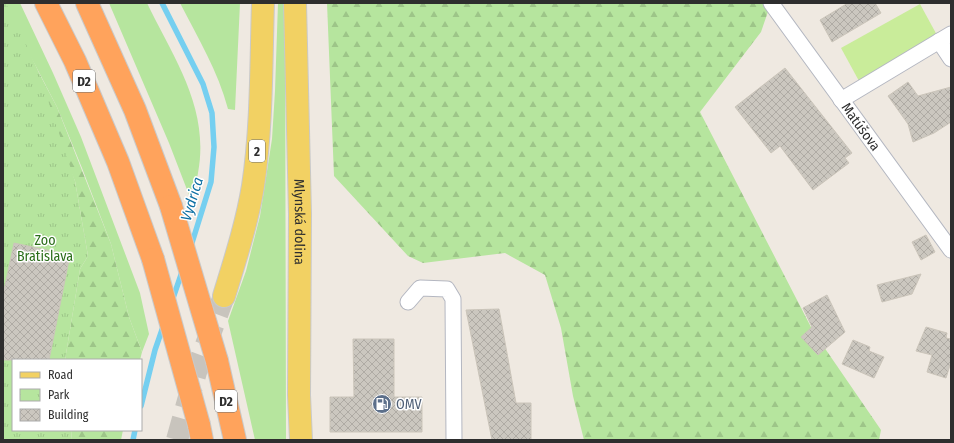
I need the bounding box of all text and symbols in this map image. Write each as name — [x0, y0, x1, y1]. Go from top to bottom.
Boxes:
road number: D2 — [73, 70, 95, 92]
street label: Matúšova — [838, 99, 884, 154]
road number: 2 — [249, 140, 265, 162]
water label: Vydrica — [177, 175, 207, 223]
street label: Mlynská dolina — [291, 179, 309, 265]
park label: Zoo Bratislava — [17, 232, 73, 265]
legend — [12, 359, 142, 431]
text: Road — [48, 368, 73, 382]
text: Park — [48, 388, 70, 402]
road number: D2 — [215, 390, 237, 412]
fuel station icon: OMV — [371, 393, 393, 415]
place label: OMV — [396, 396, 423, 413]
text: Building — [48, 408, 89, 422]

